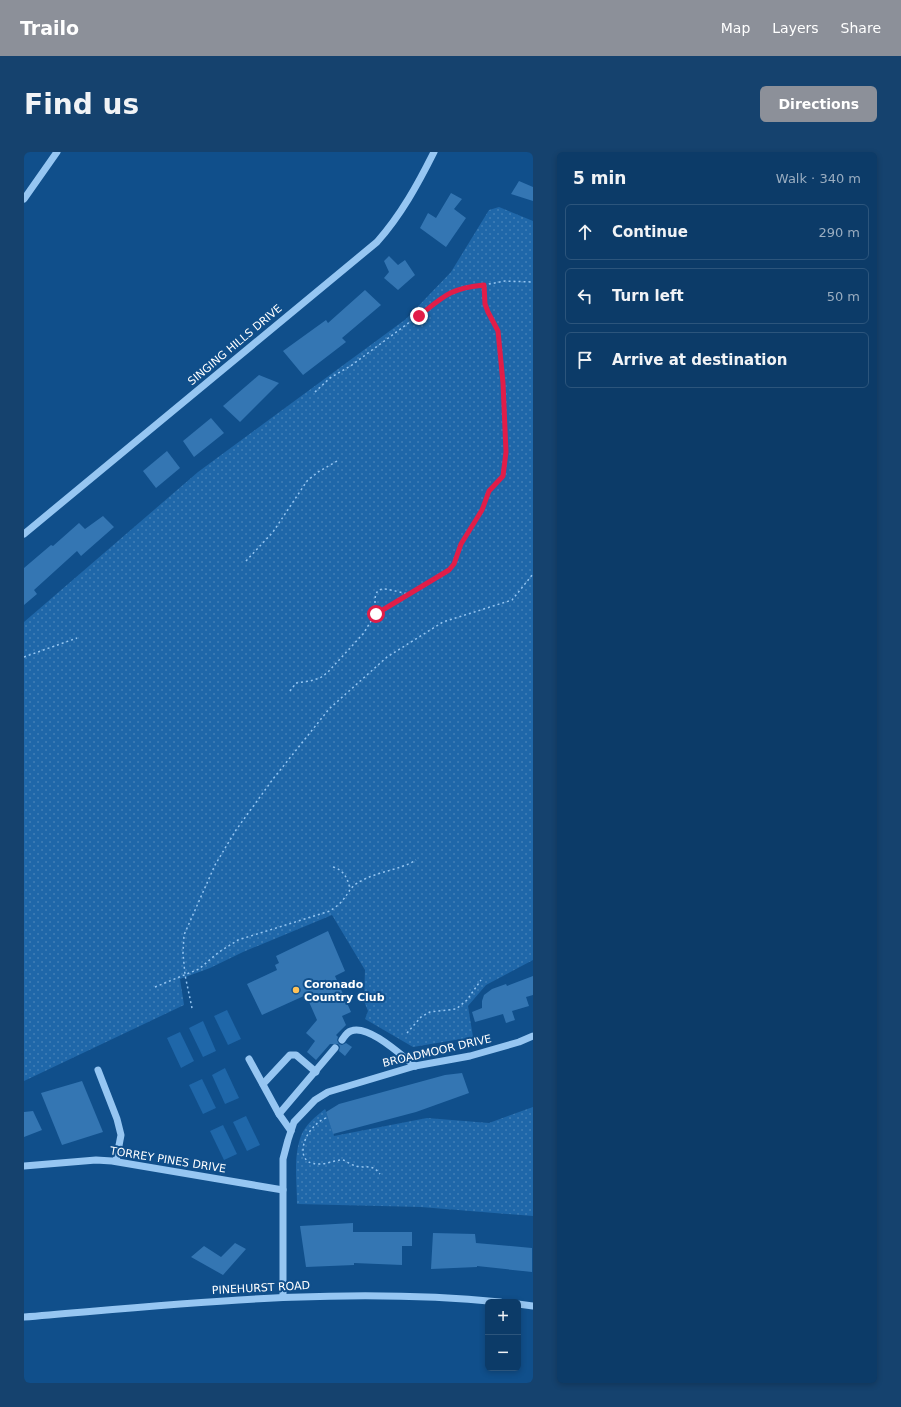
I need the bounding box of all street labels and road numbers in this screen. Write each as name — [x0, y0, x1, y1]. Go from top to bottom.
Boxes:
street label: SINGING HILLS DRIVE — [185, 302, 285, 388]
street label: BROADMOOR DRIVE — [381, 1032, 493, 1070]
street label: TORREY PINES DRIVE — [108, 1144, 227, 1176]
street label: PINEHURST ROAD — [212, 1279, 310, 1297]

